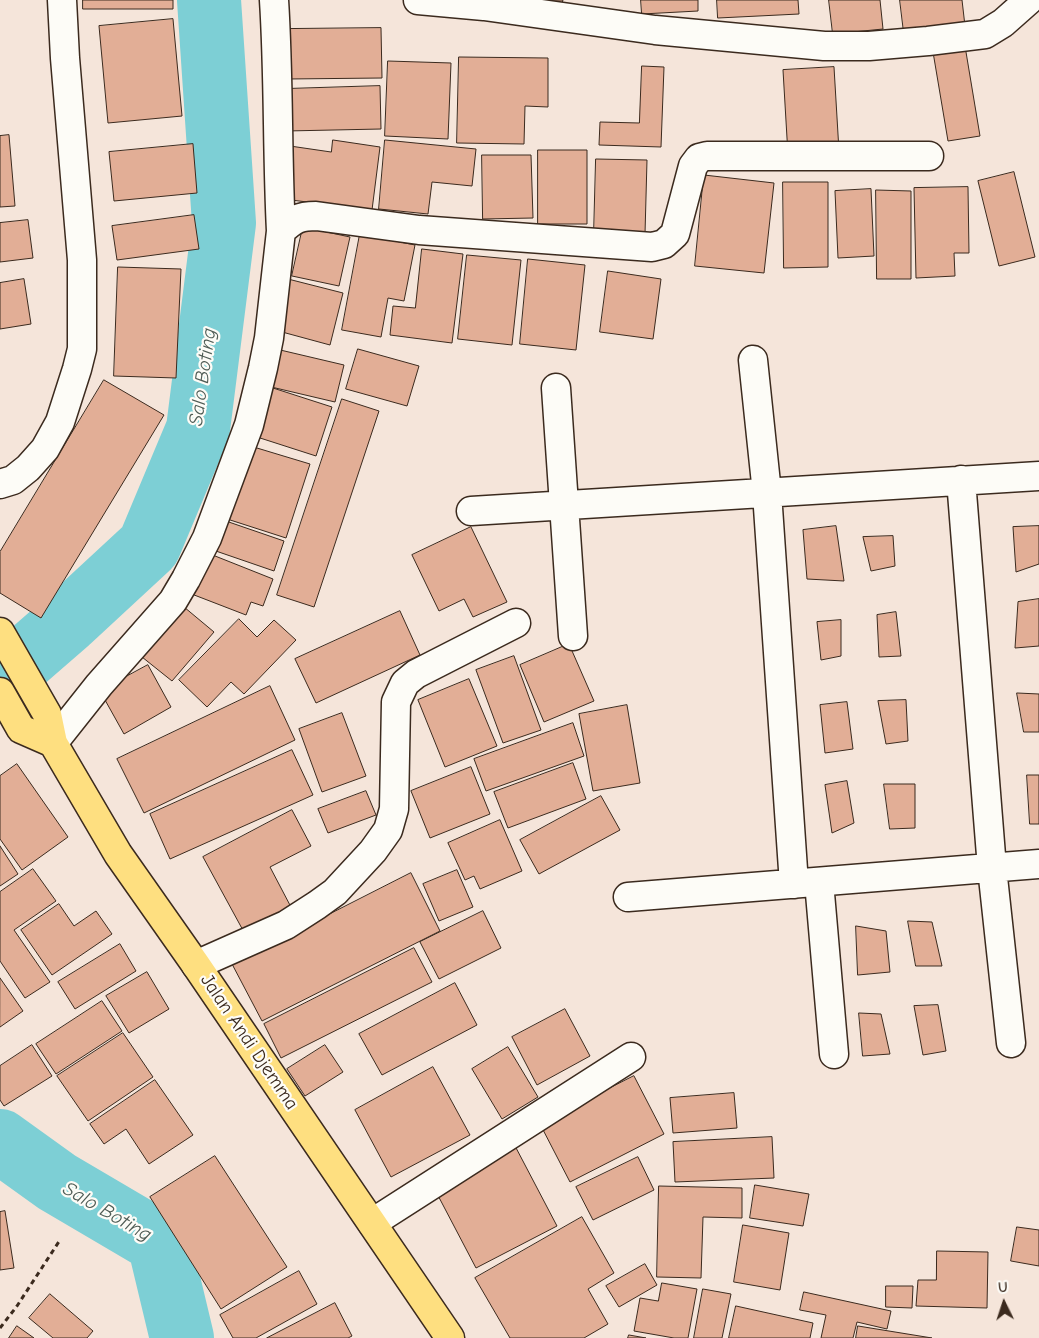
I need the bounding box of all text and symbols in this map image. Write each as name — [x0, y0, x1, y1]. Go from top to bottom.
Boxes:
water label: Salo Boting — [184, 327, 222, 427]
street label: Jalan Andi Djemma — [195, 970, 303, 1114]
water label: Salo Boting — [58, 1177, 156, 1247]
north arrow — [979, 1278, 1029, 1328]
text: U — [998, 1279, 1008, 1296]

